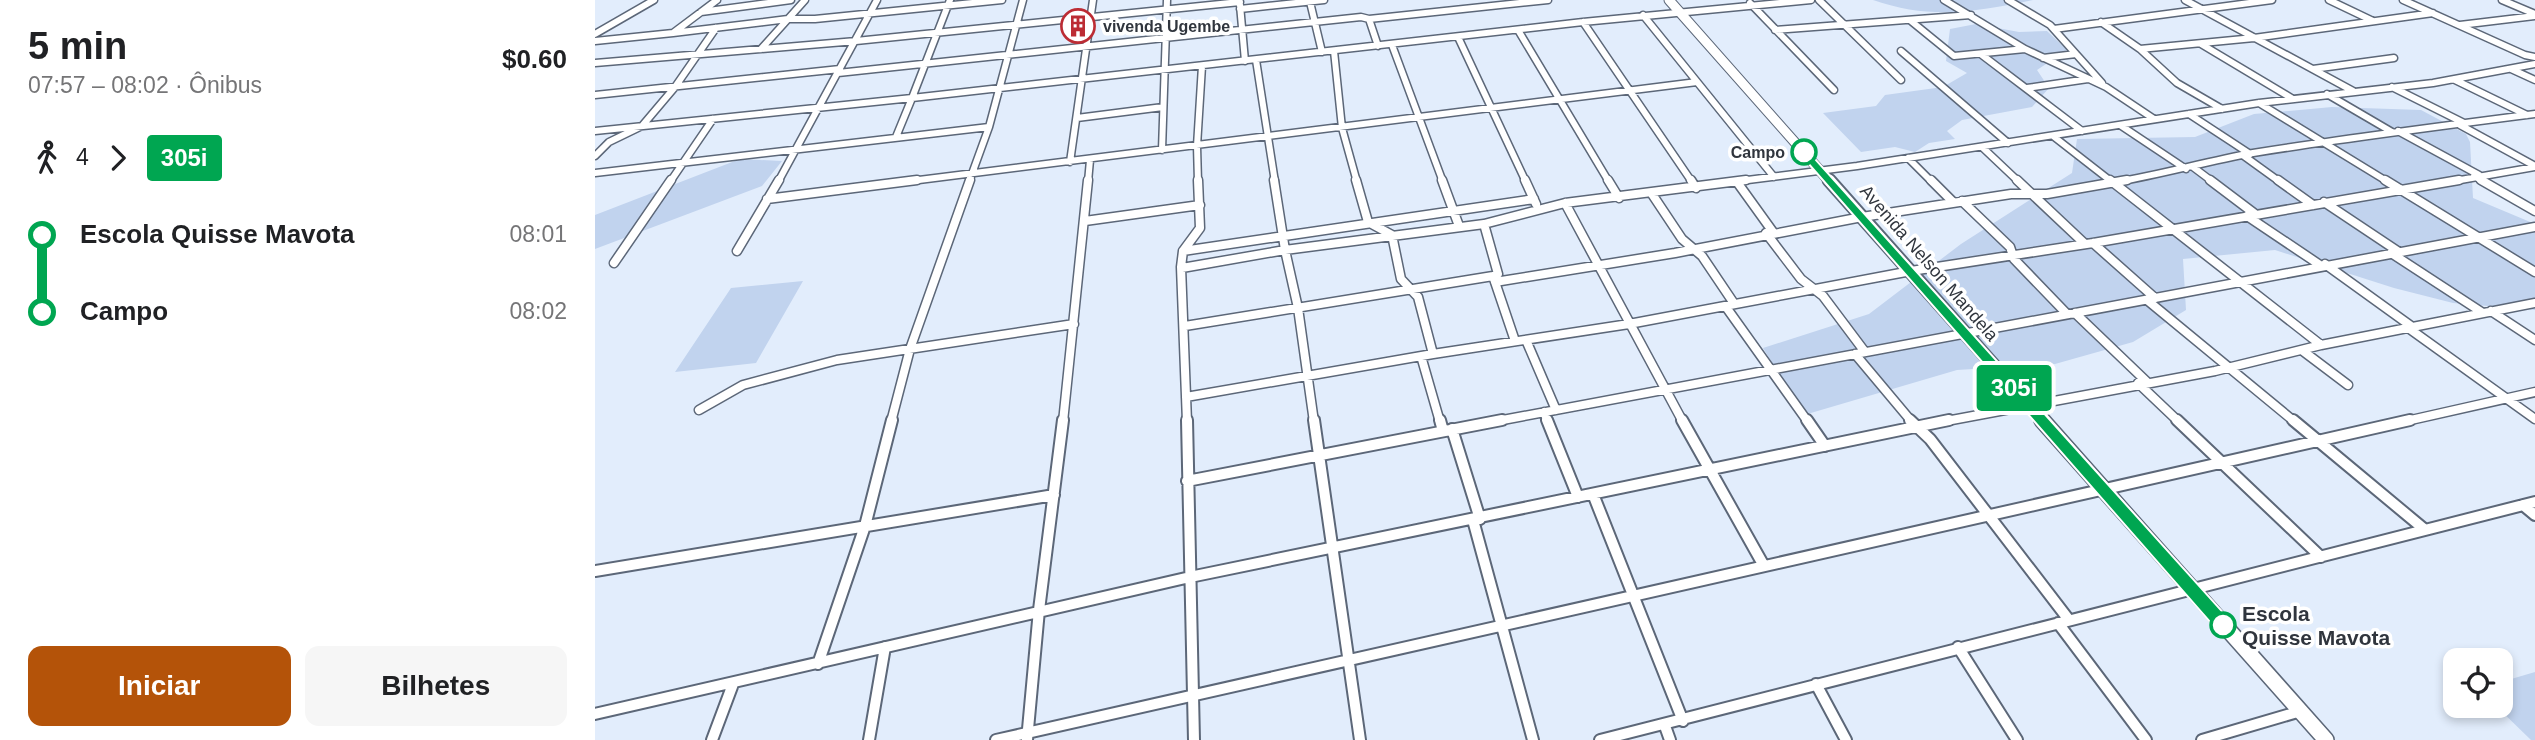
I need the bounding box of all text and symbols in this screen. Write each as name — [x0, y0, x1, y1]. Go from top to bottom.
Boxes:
building icon: vivenda Ugembe — [1059, 7, 1097, 45]
place label: vivenda Ugembe — [1103, 18, 1230, 35]
text: 5 min — [28, 25, 127, 67]
text: $0.60 — [502, 44, 567, 74]
text: 07:57 – 08:02 · Ônibus — [28, 72, 262, 98]
icon: walk — [28, 139, 66, 177]
icon: forward — [99, 139, 137, 177]
marker: Campo — [1791, 139, 1817, 165]
text: 4 — [76, 144, 89, 170]
text: 305i — [161, 144, 208, 171]
place label: Campo — [1731, 144, 1785, 161]
street label: Avenida Nelson Mandela — [1856, 181, 2003, 346]
text: Escola Quisse Mavota — [80, 219, 355, 249]
text: 08:01 — [509, 221, 567, 247]
text: Campo — [80, 296, 168, 326]
text: 08:02 — [509, 298, 567, 324]
line badge: 305i — [1965, 365, 2063, 411]
text: 305i — [1991, 374, 2037, 401]
place label: Escola Quisse Mavota — [2242, 602, 2391, 649]
marker: Escola Quisse Mavota — [2210, 612, 2236, 638]
button: Iniciar — [28, 646, 291, 726]
button: Bilhetes — [305, 646, 567, 726]
map controls — [2443, 648, 2513, 718]
button: locate — [2443, 648, 2513, 718]

